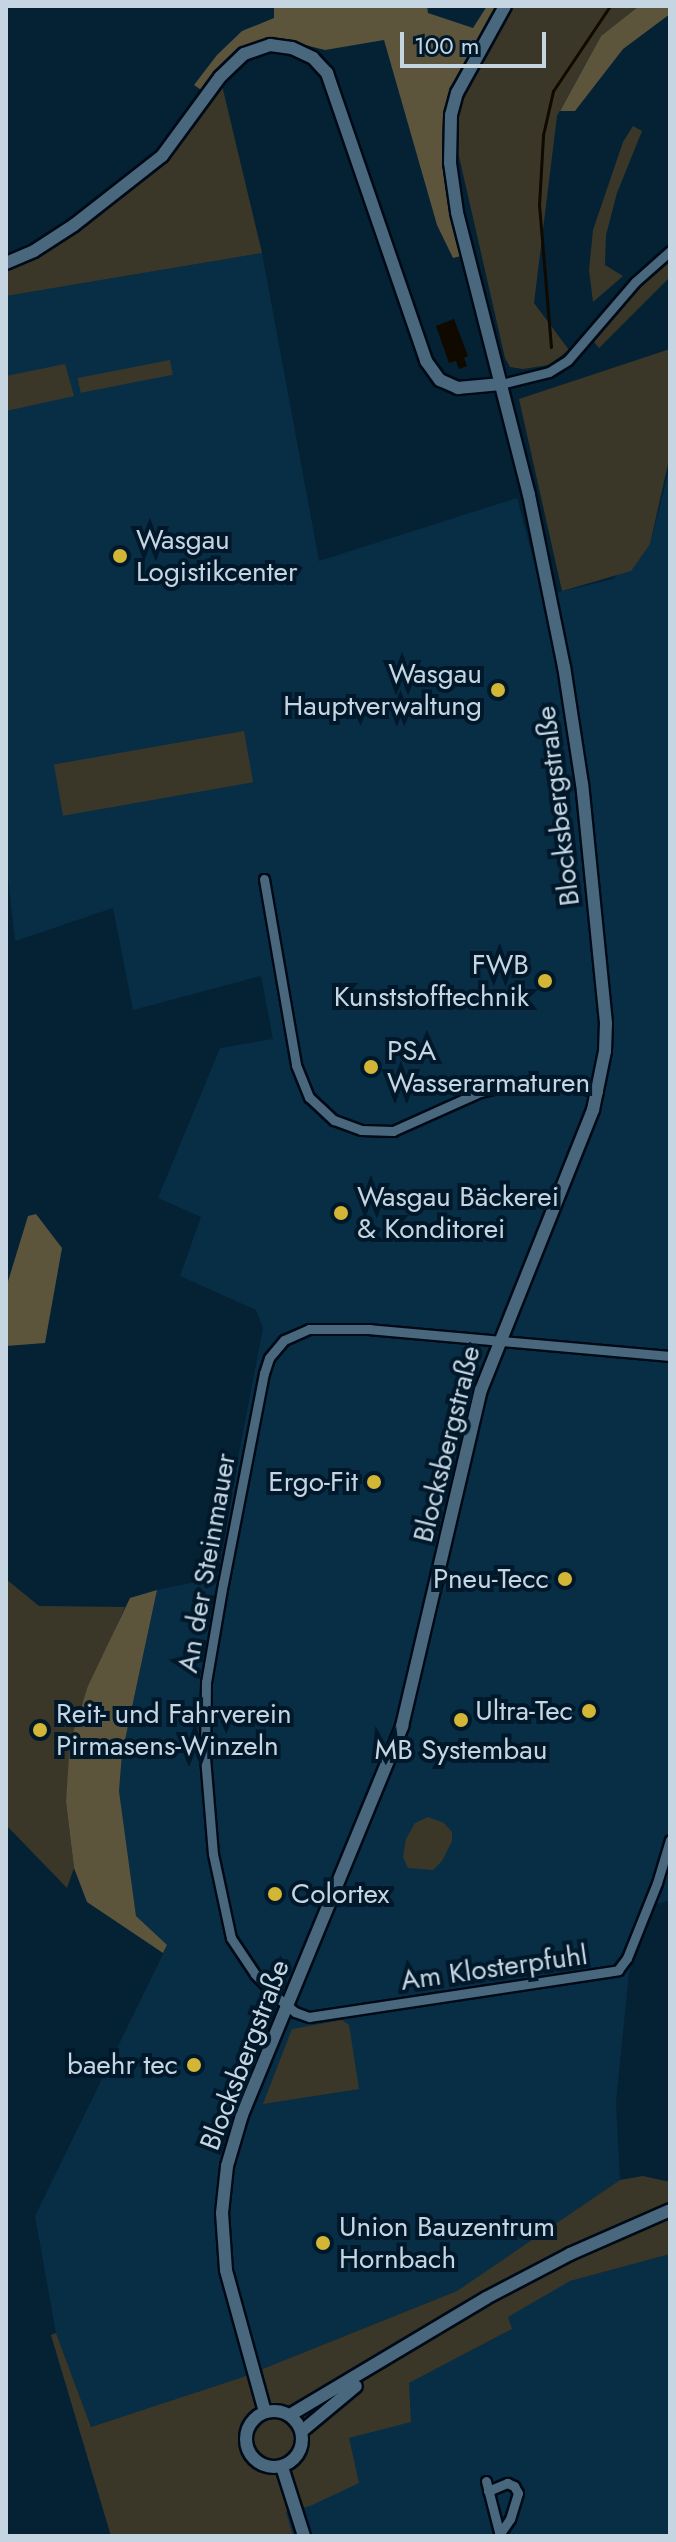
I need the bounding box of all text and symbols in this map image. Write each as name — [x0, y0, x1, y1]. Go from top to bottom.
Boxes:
scale bar — [404, 16, 550, 66]
text: 100 m — [414, 28, 480, 63]
place label: Wasgau Logistikcenter — [136, 523, 298, 589]
marker: Wasgau Logistikcenter — [111, 547, 129, 565]
place label: Wasgau Hauptverwaltung — [283, 657, 482, 723]
marker: Wasgau Hauptverwaltung — [489, 681, 507, 699]
street label: Blocksbergstraße — [529, 704, 587, 908]
place label: FWB Kunststofftechnik — [334, 948, 529, 1014]
marker: FWB Kunststofftechnik — [536, 972, 554, 990]
place label: PSA Wasserarmaturen — [387, 1034, 590, 1100]
marker: PSA Wasserarmaturen — [362, 1058, 380, 1076]
place label: Wasgau Bäckerei & Konditorei — [357, 1180, 559, 1246]
marker: Wasgau Bäckerei & Konditorei — [332, 1204, 350, 1222]
street label: Blocksbergstraße — [406, 1342, 488, 1546]
street label: An der Steinmauer — [171, 1451, 243, 1675]
place label: Ergo-Fit — [268, 1465, 358, 1499]
marker: Ergo-Fit — [365, 1473, 383, 1491]
place label: Pneu-Tecc — [433, 1562, 549, 1596]
marker: Pneu-Tecc — [556, 1570, 574, 1588]
place label: Ultra-Tec — [475, 1694, 573, 1728]
place label: Reit- und Fahrverein Pirmasens-Winzeln — [56, 1697, 292, 1763]
marker: Ultra-Tec — [580, 1702, 598, 1720]
marker: MB Systembau — [452, 1711, 470, 1729]
marker: Reit- und Fahrverein Pirmasens-Winzeln — [31, 1721, 49, 1739]
place label: MB Systembau — [375, 1733, 547, 1767]
place label: Colortex — [291, 1877, 389, 1911]
marker: Colortex — [266, 1885, 284, 1903]
street label: Am Klosterpfuhl — [399, 1938, 589, 1998]
street label: Blocksbergstraße — [193, 1955, 297, 2155]
place label: baehr tec — [67, 2048, 178, 2082]
marker: baehr tec — [185, 2056, 203, 2074]
place label: Union Bauzentrum Hornbach — [339, 2210, 555, 2276]
marker: Union Bauzentrum Hornbach — [314, 2234, 332, 2252]

